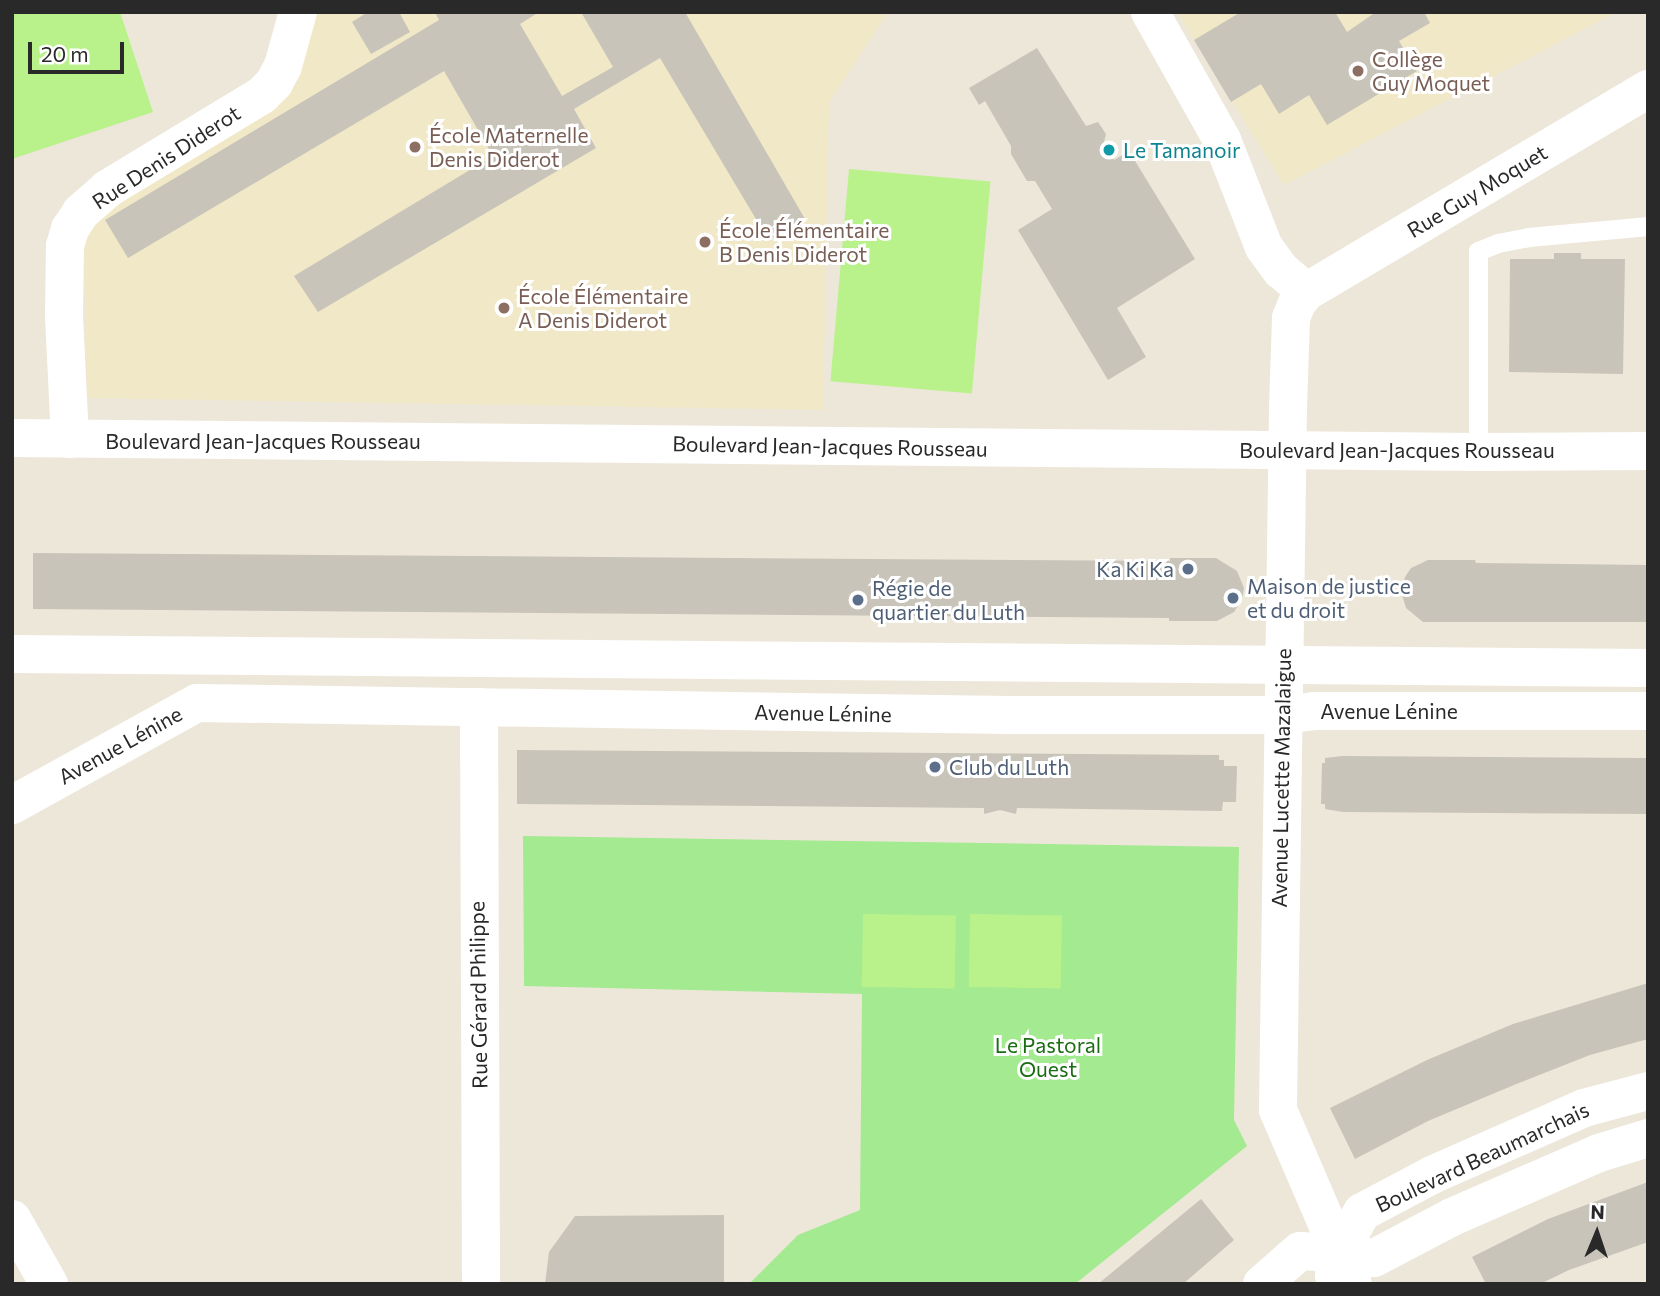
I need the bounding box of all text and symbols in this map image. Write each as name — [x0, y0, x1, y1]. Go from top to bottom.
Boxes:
scale bar — [32, 28, 128, 72]
text: 20 m — [41, 41, 89, 66]
place label: Collège Guy Moquet — [1372, 46, 1490, 96]
marker: Collège Guy Moquet — [1350, 63, 1366, 79]
street label: Rue Denis Diderot — [87, 100, 245, 214]
place label: École Maternelle Denis Diderot — [429, 122, 588, 172]
place label: Le Tamanoir — [1123, 137, 1240, 163]
marker: École Maternelle Denis Diderot — [407, 139, 423, 155]
street label: Rue Guy Moquet — [1402, 139, 1552, 243]
marker: Le Tamanoir — [1101, 142, 1117, 158]
place label: École Élémentaire B Denis Diderot — [719, 217, 889, 267]
marker: École Élémentaire B Denis Diderot — [697, 234, 713, 250]
place label: École Élémentaire A Denis Diderot — [518, 283, 688, 333]
marker: École Élémentaire A Denis Diderot — [496, 300, 512, 316]
street label: Boulevard Jean-Jacques Rousseau — [105, 428, 421, 454]
street label: Boulevard Jean-Jacques Rousseau — [672, 431, 988, 461]
street label: Boulevard Jean-Jacques Rousseau — [1239, 437, 1555, 463]
place label: Ka Ki Ka — [1096, 556, 1174, 582]
marker: Ka Ki Ka — [1180, 561, 1196, 577]
place label: Maison de justice et du droit — [1247, 573, 1411, 623]
place label: Régie de quartier du Luth — [872, 575, 1025, 625]
marker: Maison de justice et du droit — [1225, 590, 1241, 606]
marker: Régie de quartier du Luth — [850, 592, 866, 608]
street label: Avenue Lucette Mazalaigue — [1266, 648, 1296, 908]
street label: Avenue Lénine — [1320, 698, 1458, 724]
street label: Avenue Lénine — [754, 699, 892, 727]
street label: Avenue Lénine — [54, 701, 186, 789]
place label: Club du Luth — [949, 754, 1069, 780]
marker: Club du Luth — [927, 759, 943, 775]
street label: Rue Gérard Philippe — [464, 901, 492, 1089]
park label: Le Pastoral Ouest — [995, 1032, 1101, 1082]
street label: Boulevard Beaumarchais — [1371, 1096, 1593, 1218]
north arrow — [1562, 1198, 1632, 1268]
text: N — [1590, 1200, 1605, 1223]

